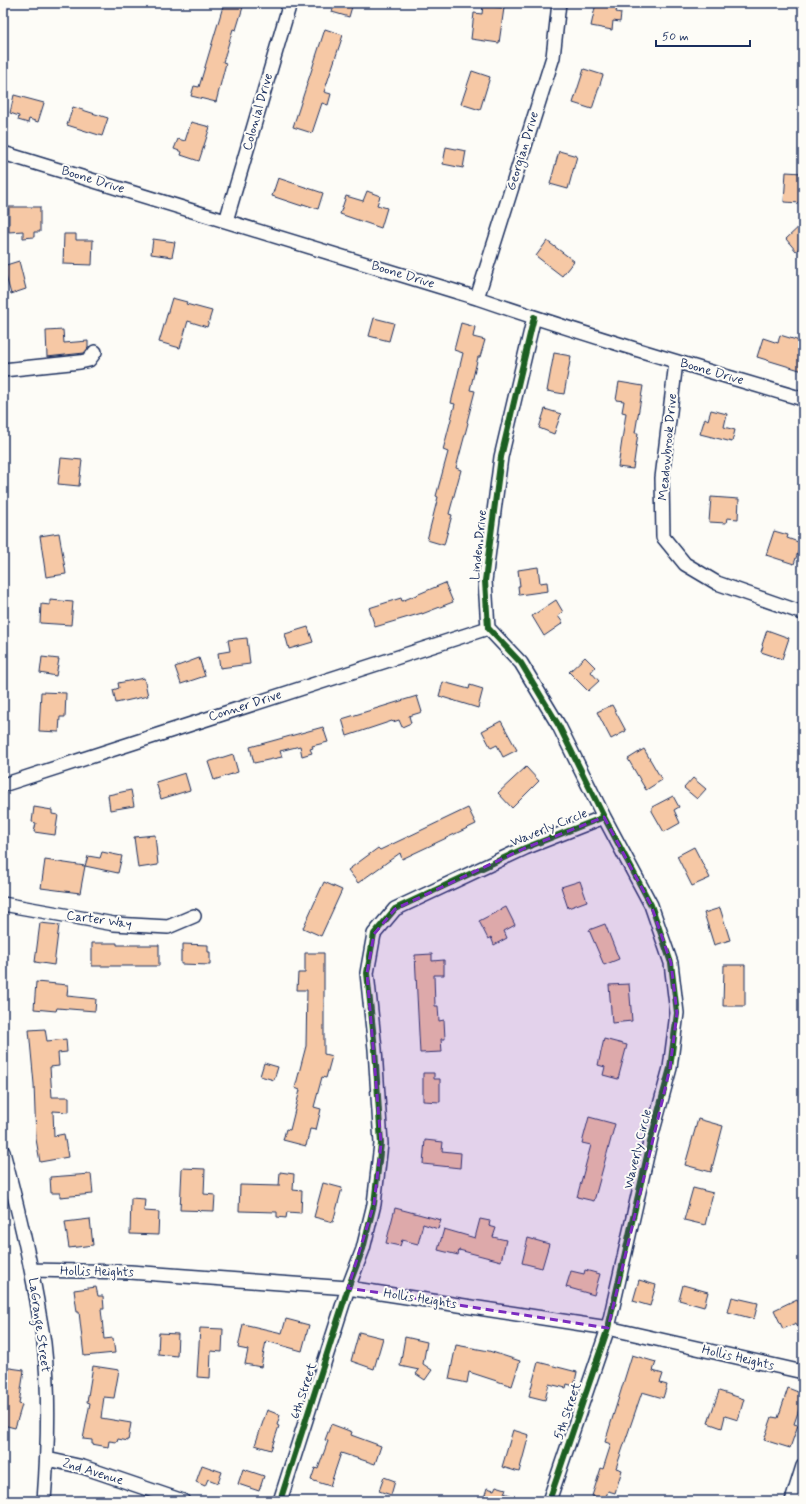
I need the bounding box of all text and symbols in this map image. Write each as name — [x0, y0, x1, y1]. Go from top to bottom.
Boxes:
scale bar — [656, 22, 750, 48]
text: 50 m — [662, 29, 689, 45]
street label: Colonial Drive — [239, 71, 277, 153]
street label: Georgian Drive — [503, 109, 544, 193]
street label: Boone Drive — [59, 162, 127, 198]
street label: Boone Drive — [369, 257, 437, 293]
street label: Boone Drive — [678, 355, 746, 389]
street label: Meadowbrook Drive — [655, 392, 681, 501]
street label: Linden Drive — [467, 509, 491, 581]
street label: Conner Drive — [206, 686, 284, 726]
street label: Waverly Circle — [508, 805, 590, 851]
street label: Carter Way — [65, 907, 133, 933]
street label: Waverly Circle — [620, 1107, 656, 1191]
street label: Hollis Heights — [60, 1263, 134, 1281]
street label: LaGrange Street — [22, 1277, 54, 1374]
street label: Hollis Heights — [382, 1285, 458, 1313]
street label: Hollis Heights — [700, 1341, 776, 1375]
street label: 6th Street — [287, 1360, 321, 1421]
street label: 5th Street — [550, 1380, 586, 1442]
street label: 2nd Avenue — [60, 1455, 126, 1489]

